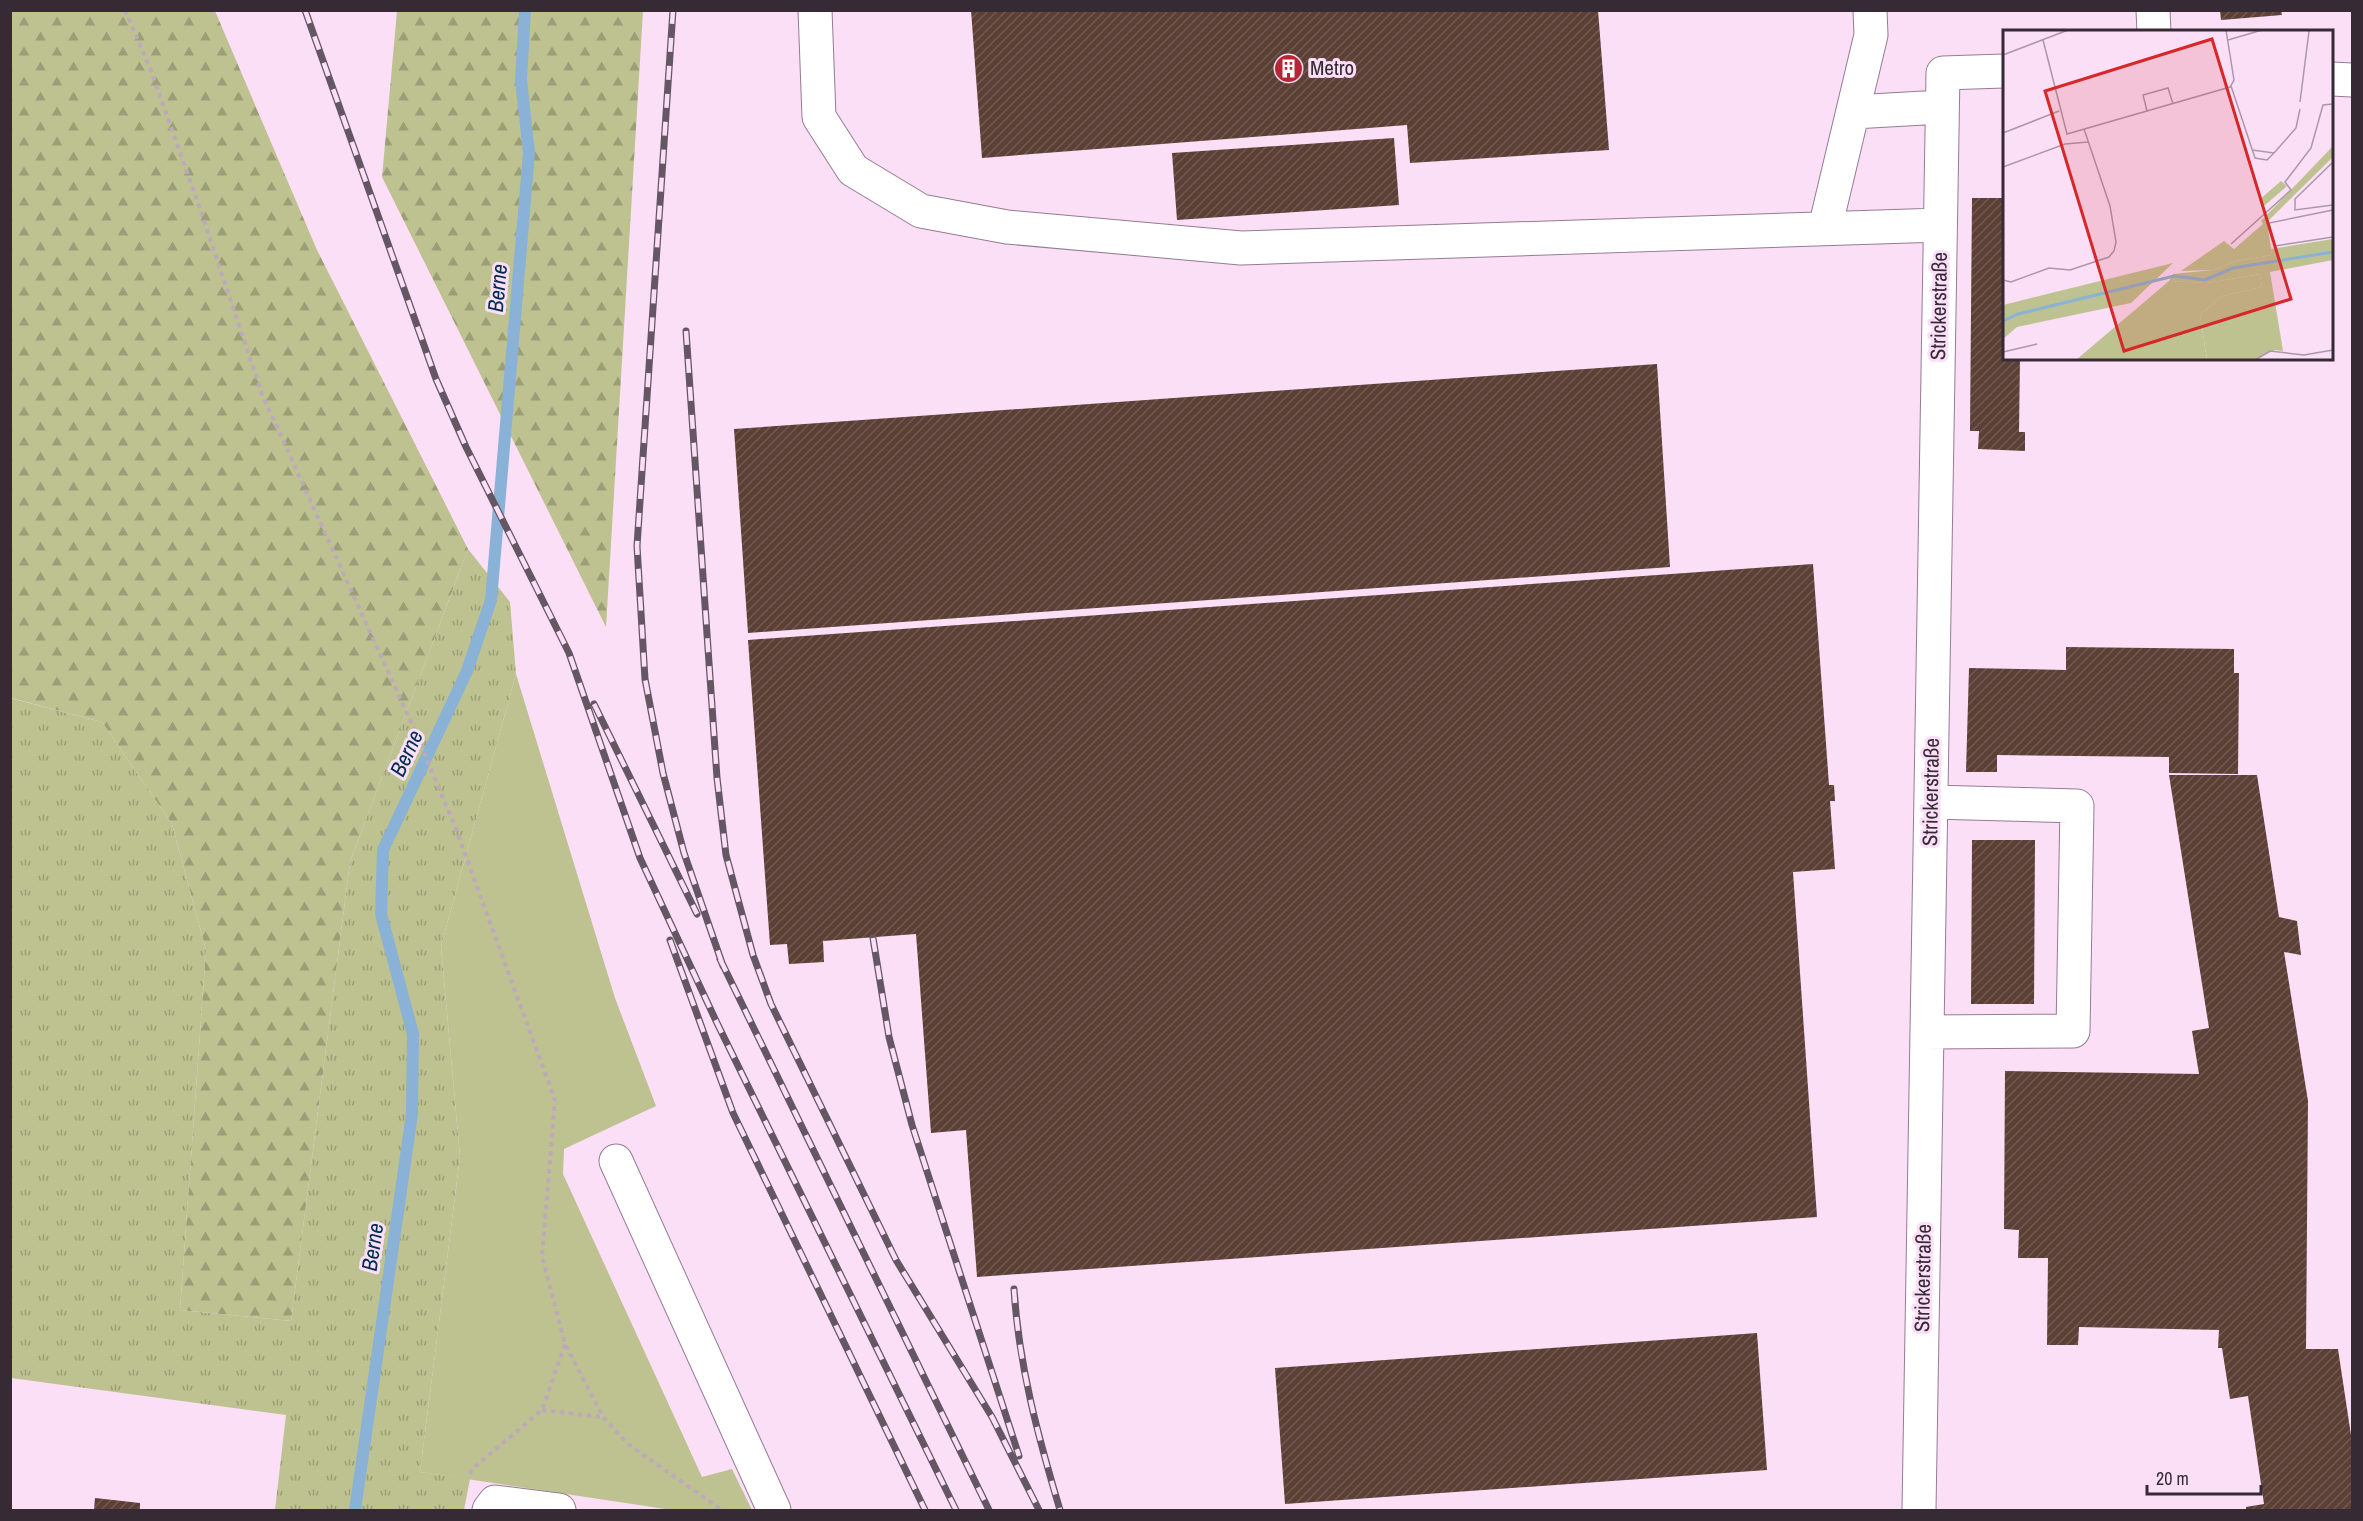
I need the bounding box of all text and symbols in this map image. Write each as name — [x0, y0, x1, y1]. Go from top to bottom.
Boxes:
inset map — [2003, 30, 2333, 360]
building icon: Metro — [1273, 52, 1305, 84]
place label: Metro — [1310, 53, 1354, 82]
street label: Strickerstraße — [1923, 252, 1954, 360]
water label: Berne — [480, 263, 514, 313]
water label: Berne — [382, 725, 430, 781]
street label: Strickerstraße — [1915, 738, 1946, 846]
water label: Berne — [354, 1221, 390, 1273]
street label: Strickerstraße — [1907, 1224, 1938, 1332]
scale bar — [2147, 1458, 2261, 1496]
text: 20 m — [2156, 1466, 2189, 1491]

